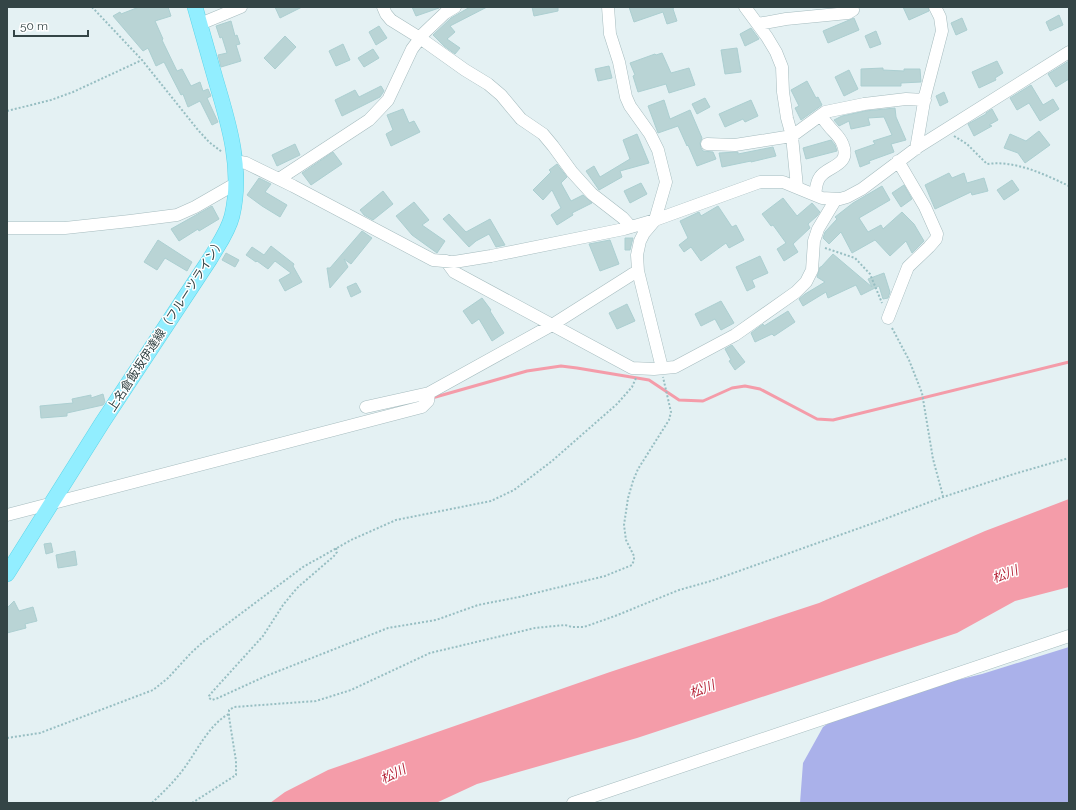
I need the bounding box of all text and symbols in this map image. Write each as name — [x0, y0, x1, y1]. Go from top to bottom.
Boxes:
scale bar — [14, 12, 88, 38]
text: 50 m — [20, 19, 48, 33]
street label: 上名倉飯坂伊達線（フルーツライン） — [105, 236, 227, 414]
water label: 松川 — [990, 562, 1022, 585]
water label: 松川 — [687, 677, 719, 701]
water label: 松川 — [378, 761, 410, 786]

